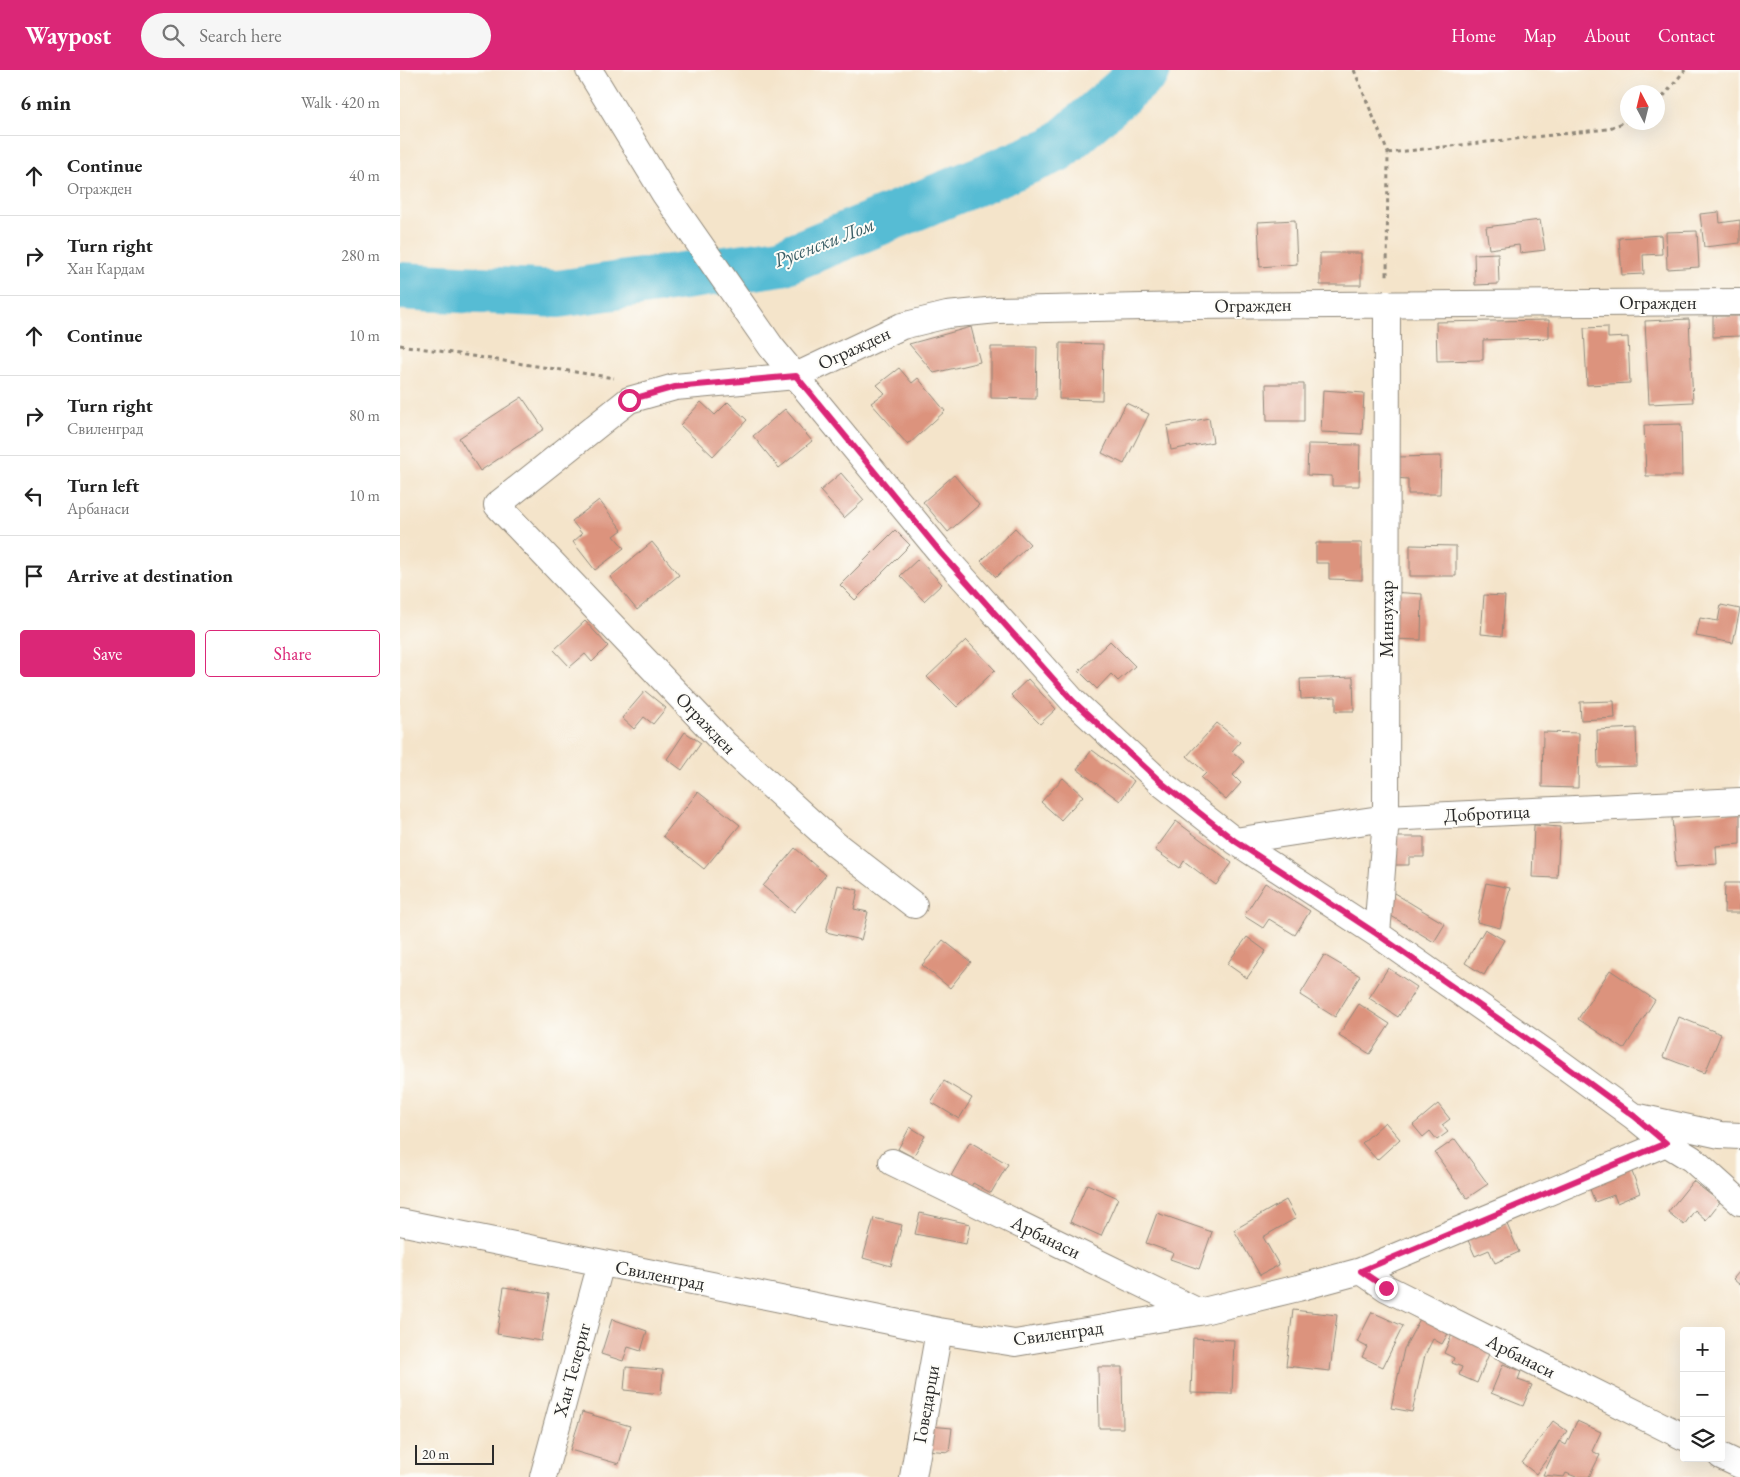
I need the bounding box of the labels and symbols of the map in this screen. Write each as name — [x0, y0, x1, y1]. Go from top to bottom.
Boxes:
north arrow — [1620, 85, 1665, 130]
water label: Русенски Лом — [770, 211, 878, 273]
street label: Огражден — [1619, 290, 1697, 315]
street label: Огражден — [1214, 292, 1292, 318]
street label: Огражден — [814, 320, 894, 376]
route start — [618, 389, 641, 412]
street label: Минзухар — [1374, 580, 1399, 658]
street label: Огражден — [670, 687, 742, 760]
street label: Добротица — [1443, 798, 1531, 828]
street label: Арбанаси — [1006, 1209, 1085, 1264]
street label: Свиленград — [613, 1254, 707, 1296]
route end — [1375, 1277, 1398, 1300]
street label: Свиленград — [1011, 1314, 1105, 1352]
street label: Хан Телериг — [547, 1320, 597, 1421]
street label: Арбанаси — [1481, 1328, 1560, 1384]
street label: Говедарци — [907, 1363, 945, 1445]
scale bar — [415, 1442, 494, 1465]

